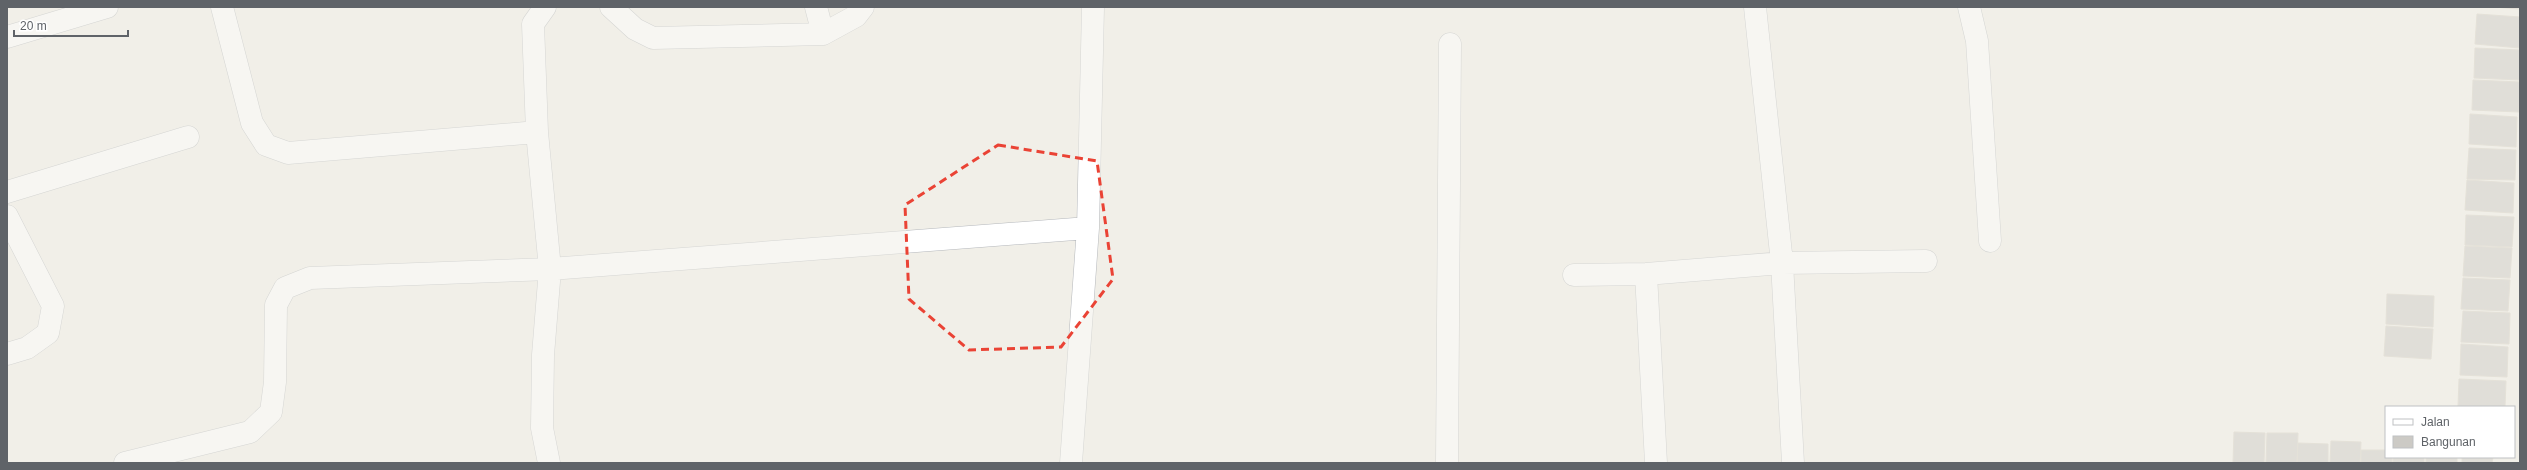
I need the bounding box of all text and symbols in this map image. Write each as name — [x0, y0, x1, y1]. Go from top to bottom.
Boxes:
scale bar — [14, 12, 128, 38]
text: 20 m — [20, 19, 47, 33]
legend — [2385, 406, 2515, 458]
text: Jalan — [2421, 415, 2450, 429]
text: Bangunan — [2421, 435, 2476, 449]

